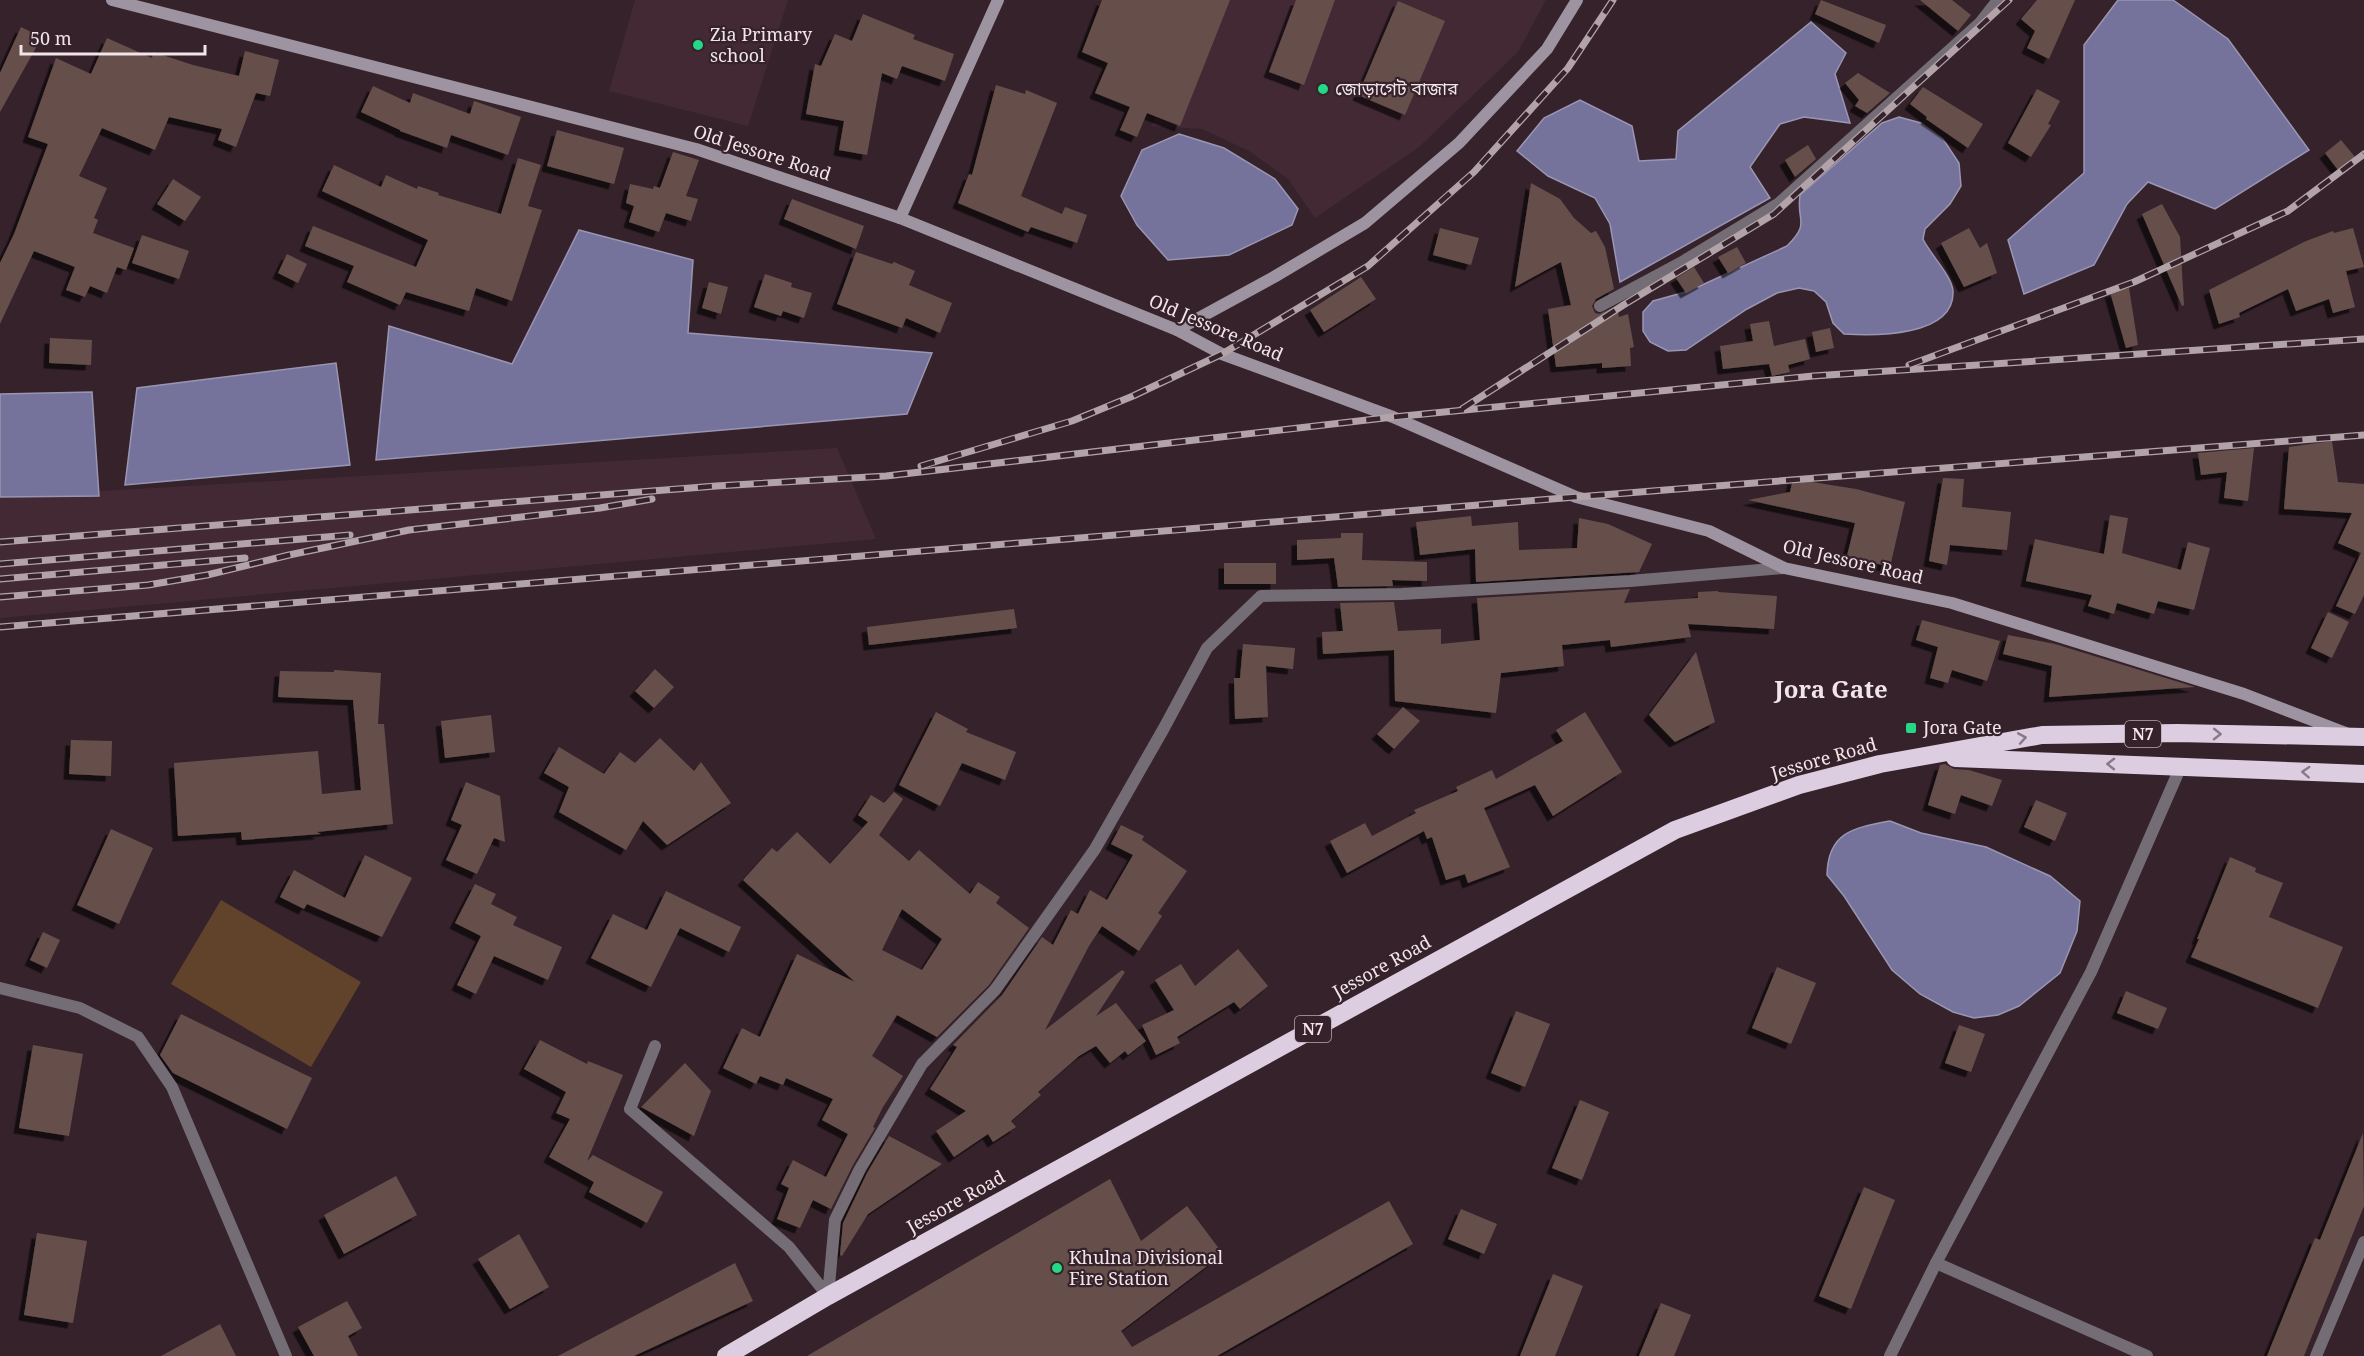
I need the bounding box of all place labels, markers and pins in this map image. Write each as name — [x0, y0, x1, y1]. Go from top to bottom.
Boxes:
place label: Zia Primary school — [710, 22, 813, 67]
marker: Zia Primary school — [691, 38, 705, 52]
place label: জোড়াগেট বাজার — [1335, 76, 1458, 100]
marker: জোড়াগেট বাজার — [1316, 82, 1330, 96]
place label: Jora Gate — [1922, 715, 2002, 739]
marker: Jora Gate — [1904, 721, 1918, 735]
place label: Khulna Divisional Fire Station — [1069, 1245, 1223, 1290]
marker: Khulna Divisional Fire Station — [1050, 1261, 1064, 1275]

